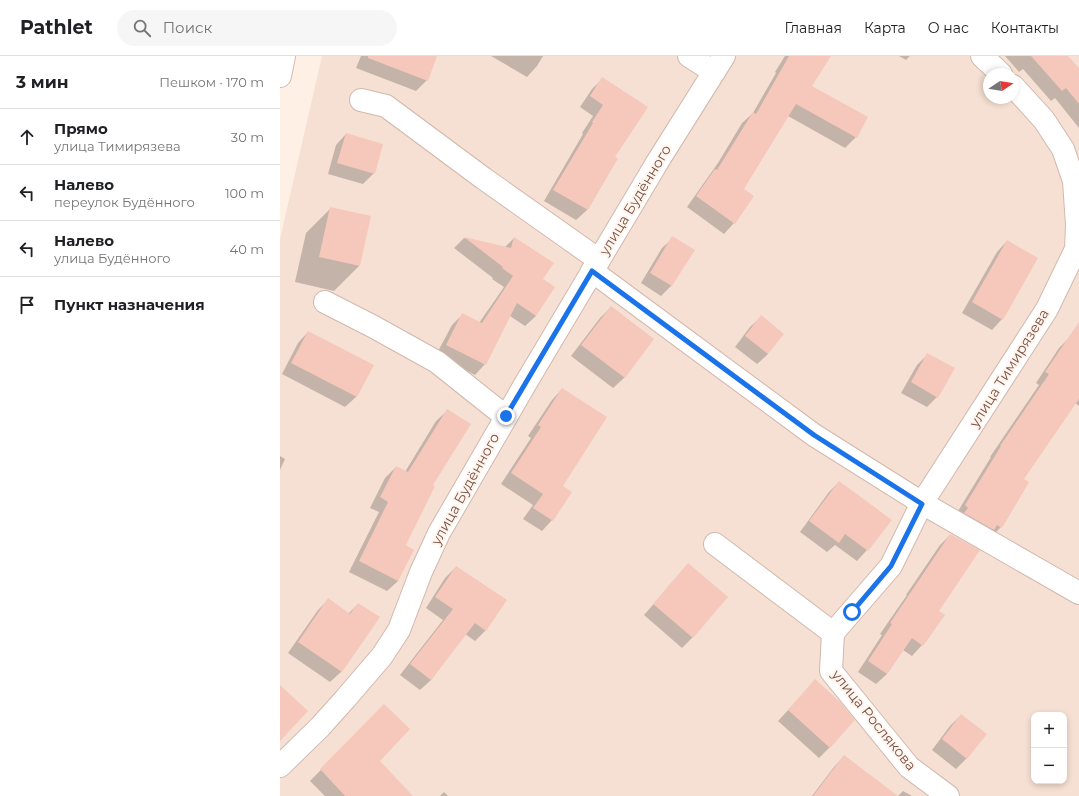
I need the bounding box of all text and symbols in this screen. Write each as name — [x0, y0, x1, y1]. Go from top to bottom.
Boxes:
search box — [117, 10, 397, 46]
text: Pathlet — [20, 16, 93, 39]
icon: search — [131, 17, 153, 39]
text: Поиск — [163, 18, 212, 37]
text: Главная — [784, 19, 842, 37]
text: Карта — [864, 19, 906, 37]
text: О нас — [928, 19, 969, 37]
text: Контакты — [991, 19, 1059, 37]
north arrow — [983, 68, 1019, 104]
text: 3 мин — [16, 72, 69, 92]
text: Пешком · 170 m — [159, 74, 264, 90]
text: Прямо — [54, 119, 108, 138]
icon: ahead — [16, 126, 38, 148]
text: 30 m — [231, 129, 264, 145]
text: улица Тимирязева — [54, 138, 181, 154]
street label: улица Будённого — [594, 141, 675, 259]
text: Налево — [54, 175, 114, 194]
icon: left — [16, 182, 38, 204]
text: 100 m — [225, 185, 264, 201]
text: переулок Будённого — [54, 194, 195, 210]
text: Налево — [54, 231, 114, 250]
icon: left — [16, 238, 38, 260]
text: 40 m — [230, 241, 264, 257]
text: улица Будённого — [54, 250, 171, 266]
icon: arrive — [16, 294, 38, 316]
text: Пункт назначения — [54, 295, 205, 314]
street label: улица Тимирязева — [965, 305, 1053, 431]
route end — [497, 407, 515, 425]
street label: улица Будённого — [426, 430, 503, 549]
route start — [843, 603, 861, 621]
street label: улица Рослякова — [827, 665, 920, 774]
map controls — [1031, 712, 1067, 784]
button: + — [1031, 712, 1067, 748]
button: − — [1031, 748, 1067, 784]

